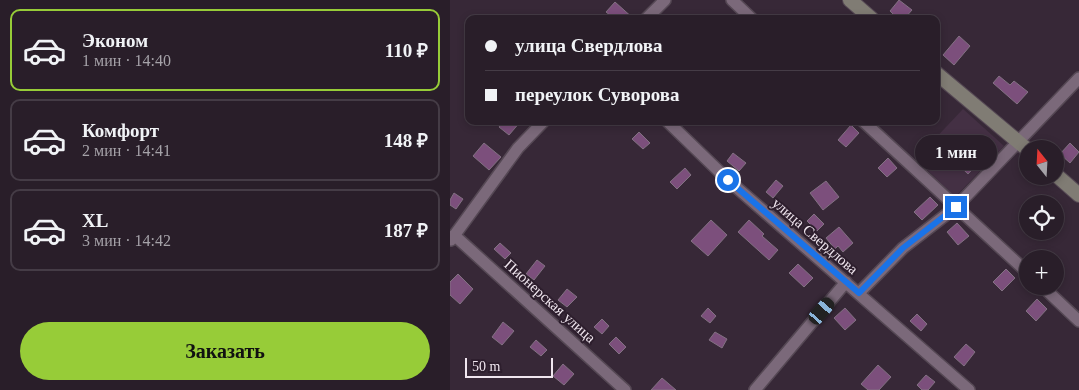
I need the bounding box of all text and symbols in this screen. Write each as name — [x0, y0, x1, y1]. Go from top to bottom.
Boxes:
icon: car — [22, 28, 67, 73]
text: Эконом — [82, 30, 148, 51]
text: улица Свердлова — [515, 35, 663, 56]
text: 110 ₽ — [385, 40, 428, 61]
text: 1 мин · 14:40 — [82, 52, 171, 69]
text: переулок Суворова — [515, 84, 680, 105]
icon: car — [22, 118, 67, 163]
text: Комфорт — [82, 120, 159, 141]
text: 148 ₽ — [384, 130, 428, 151]
callout: 1 мин — [915, 134, 997, 170]
north arrow — [1019, 140, 1064, 185]
map controls — [1019, 140, 1064, 295]
text: 2 мин · 14:41 — [82, 142, 171, 159]
text: 1 мин — [935, 144, 977, 161]
route start — [717, 169, 739, 191]
street label: улица Свердлова — [769, 195, 861, 278]
button: locate — [1019, 195, 1064, 240]
route end — [945, 196, 967, 218]
icon: car — [22, 208, 67, 253]
text: XL — [82, 210, 108, 231]
text: 187 ₽ — [384, 220, 428, 241]
text: 3 мин · 14:42 — [82, 232, 171, 249]
button: + — [1019, 250, 1064, 295]
street label: Пионерская улица — [501, 256, 599, 346]
car — [806, 295, 837, 327]
button: Заказать — [20, 322, 430, 380]
scale bar — [465, 355, 552, 378]
text: 50 m — [472, 359, 500, 374]

